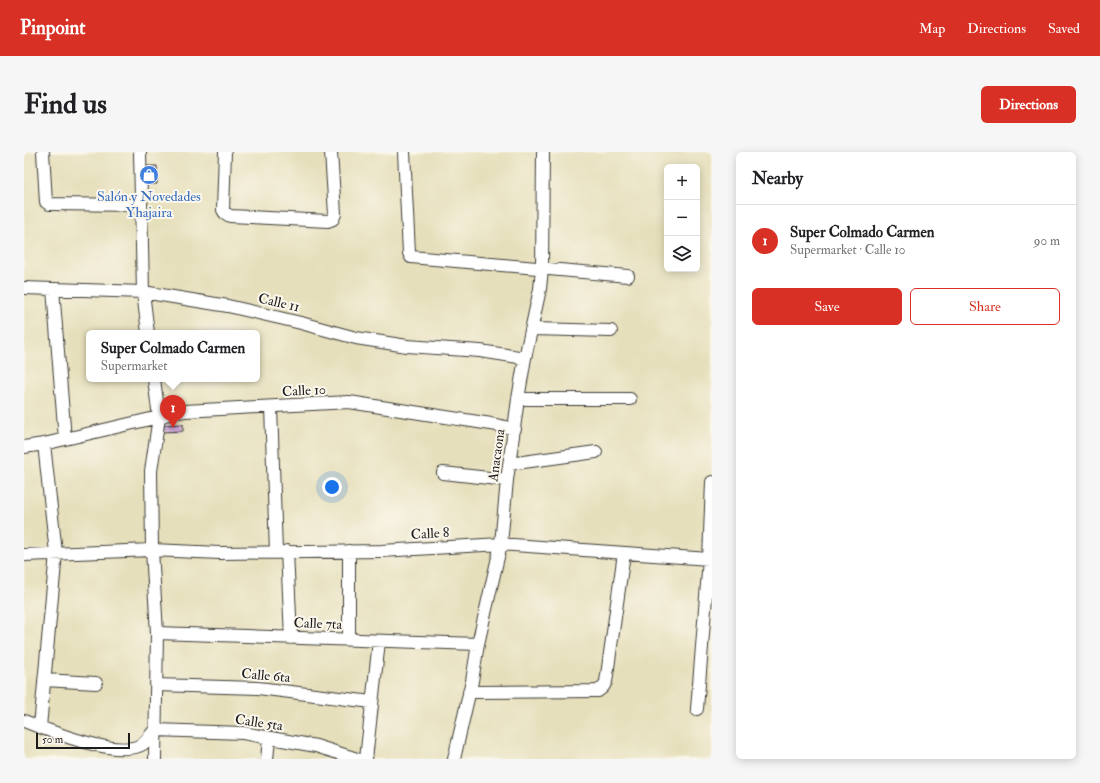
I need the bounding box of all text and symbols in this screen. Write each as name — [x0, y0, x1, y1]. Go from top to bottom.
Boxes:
text: Pinpoint — [20, 16, 85, 40]
text: Map — [919, 20, 945, 37]
text: Directions — [967, 20, 1026, 37]
text: Saved — [1048, 20, 1080, 37]
button: Directions — [981, 86, 1076, 123]
text: Find us — [24, 87, 107, 122]
shop icon: Salón y Novedades Yhajaira — [138, 164, 160, 186]
map controls — [664, 164, 700, 272]
button: + — [664, 164, 700, 200]
text: Nearby — [752, 168, 803, 189]
place label: Salón y Novedades Yhajaira — [97, 188, 201, 221]
button: − — [664, 200, 700, 236]
text: Super Colmado Carmen — [790, 223, 934, 242]
text: 1 — [763, 233, 767, 249]
text: 90 m — [1034, 233, 1060, 249]
button: layers — [664, 236, 700, 272]
text: Supermarket · Calle 10 — [790, 242, 906, 258]
button: Save — [752, 288, 902, 325]
button: Share — [910, 288, 1060, 325]
street label: Calle 11 — [257, 289, 301, 315]
popup — [86, 330, 260, 382]
text: Super Colmado Carmen — [101, 339, 245, 358]
text: Supermarket — [101, 358, 167, 374]
street label: Calle 10 — [282, 381, 326, 400]
pin: 1 — [160, 395, 186, 428]
street label: Anacaona — [484, 427, 509, 483]
your location — [322, 477, 342, 497]
street label: Calle 8 — [410, 524, 450, 543]
street label: Calle 7ta — [293, 614, 343, 633]
street label: Calle 6ta — [241, 665, 291, 686]
street label: Calle 5ta — [234, 711, 284, 734]
scale bar — [36, 731, 130, 750]
text: 50 m — [42, 733, 63, 746]

